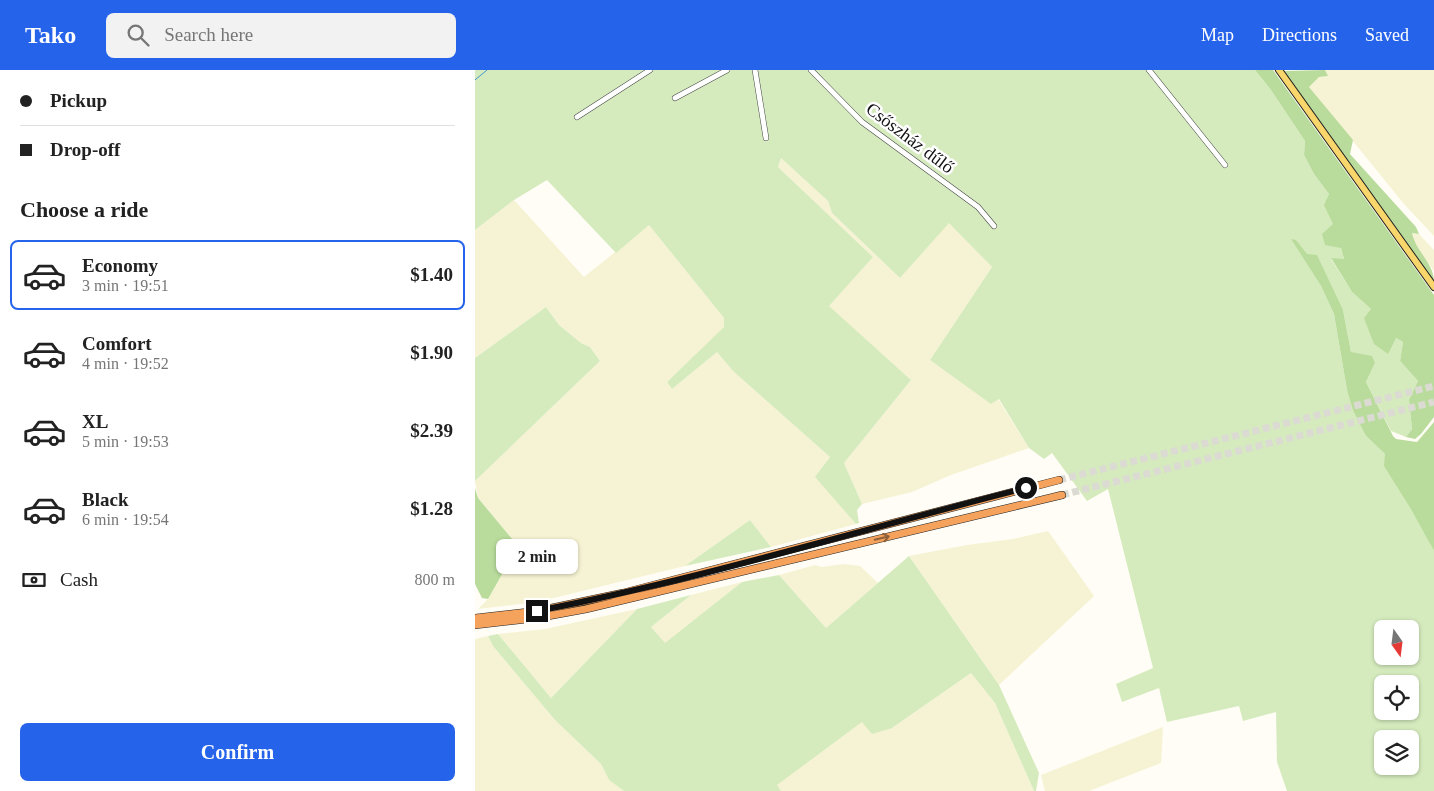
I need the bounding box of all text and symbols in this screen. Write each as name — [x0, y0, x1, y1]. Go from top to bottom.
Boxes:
search box — [106, 13, 456, 58]
icon: search — [124, 21, 152, 49]
text: Tako — [25, 22, 76, 48]
text: Search here — [164, 24, 253, 45]
text: Map — [1201, 25, 1234, 45]
text: Directions — [1262, 25, 1337, 45]
text: Saved — [1365, 25, 1409, 45]
text: Pickup — [50, 90, 107, 111]
street label: Csőszház dűlő — [862, 99, 958, 177]
text: Drop-off — [50, 139, 120, 160]
text: Choose a ride — [20, 197, 148, 222]
icon: car — [22, 253, 67, 298]
text: Economy — [82, 255, 158, 276]
text: $1.40 — [410, 264, 453, 285]
text: 3 min · 19:51 — [82, 277, 169, 294]
icon: car — [22, 331, 67, 376]
text: Comfort — [82, 333, 152, 354]
text: $1.90 — [410, 342, 453, 363]
text: 4 min · 19:52 — [82, 355, 169, 372]
icon: car — [22, 409, 67, 454]
text: XL — [82, 411, 108, 432]
text: $2.39 — [410, 420, 453, 441]
text: 5 min · 19:53 — [82, 433, 169, 450]
route start — [1015, 477, 1037, 499]
icon: car — [22, 487, 67, 532]
text: Black — [82, 489, 128, 510]
text: $1.28 — [410, 498, 453, 519]
text: 6 min · 19:54 — [82, 511, 169, 528]
one-way arrow — [873, 533, 889, 542]
callout: 2 min — [496, 538, 578, 574]
text: 2 min — [518, 548, 556, 565]
icon: cash — [20, 566, 48, 594]
text: Cash — [60, 569, 98, 590]
text: 800 m — [415, 571, 455, 588]
route end — [526, 600, 548, 622]
north arrow — [1374, 620, 1419, 665]
map controls — [1374, 620, 1419, 775]
button: locate — [1374, 675, 1419, 720]
button: Confirm — [20, 723, 455, 781]
button: layers — [1374, 730, 1419, 775]

